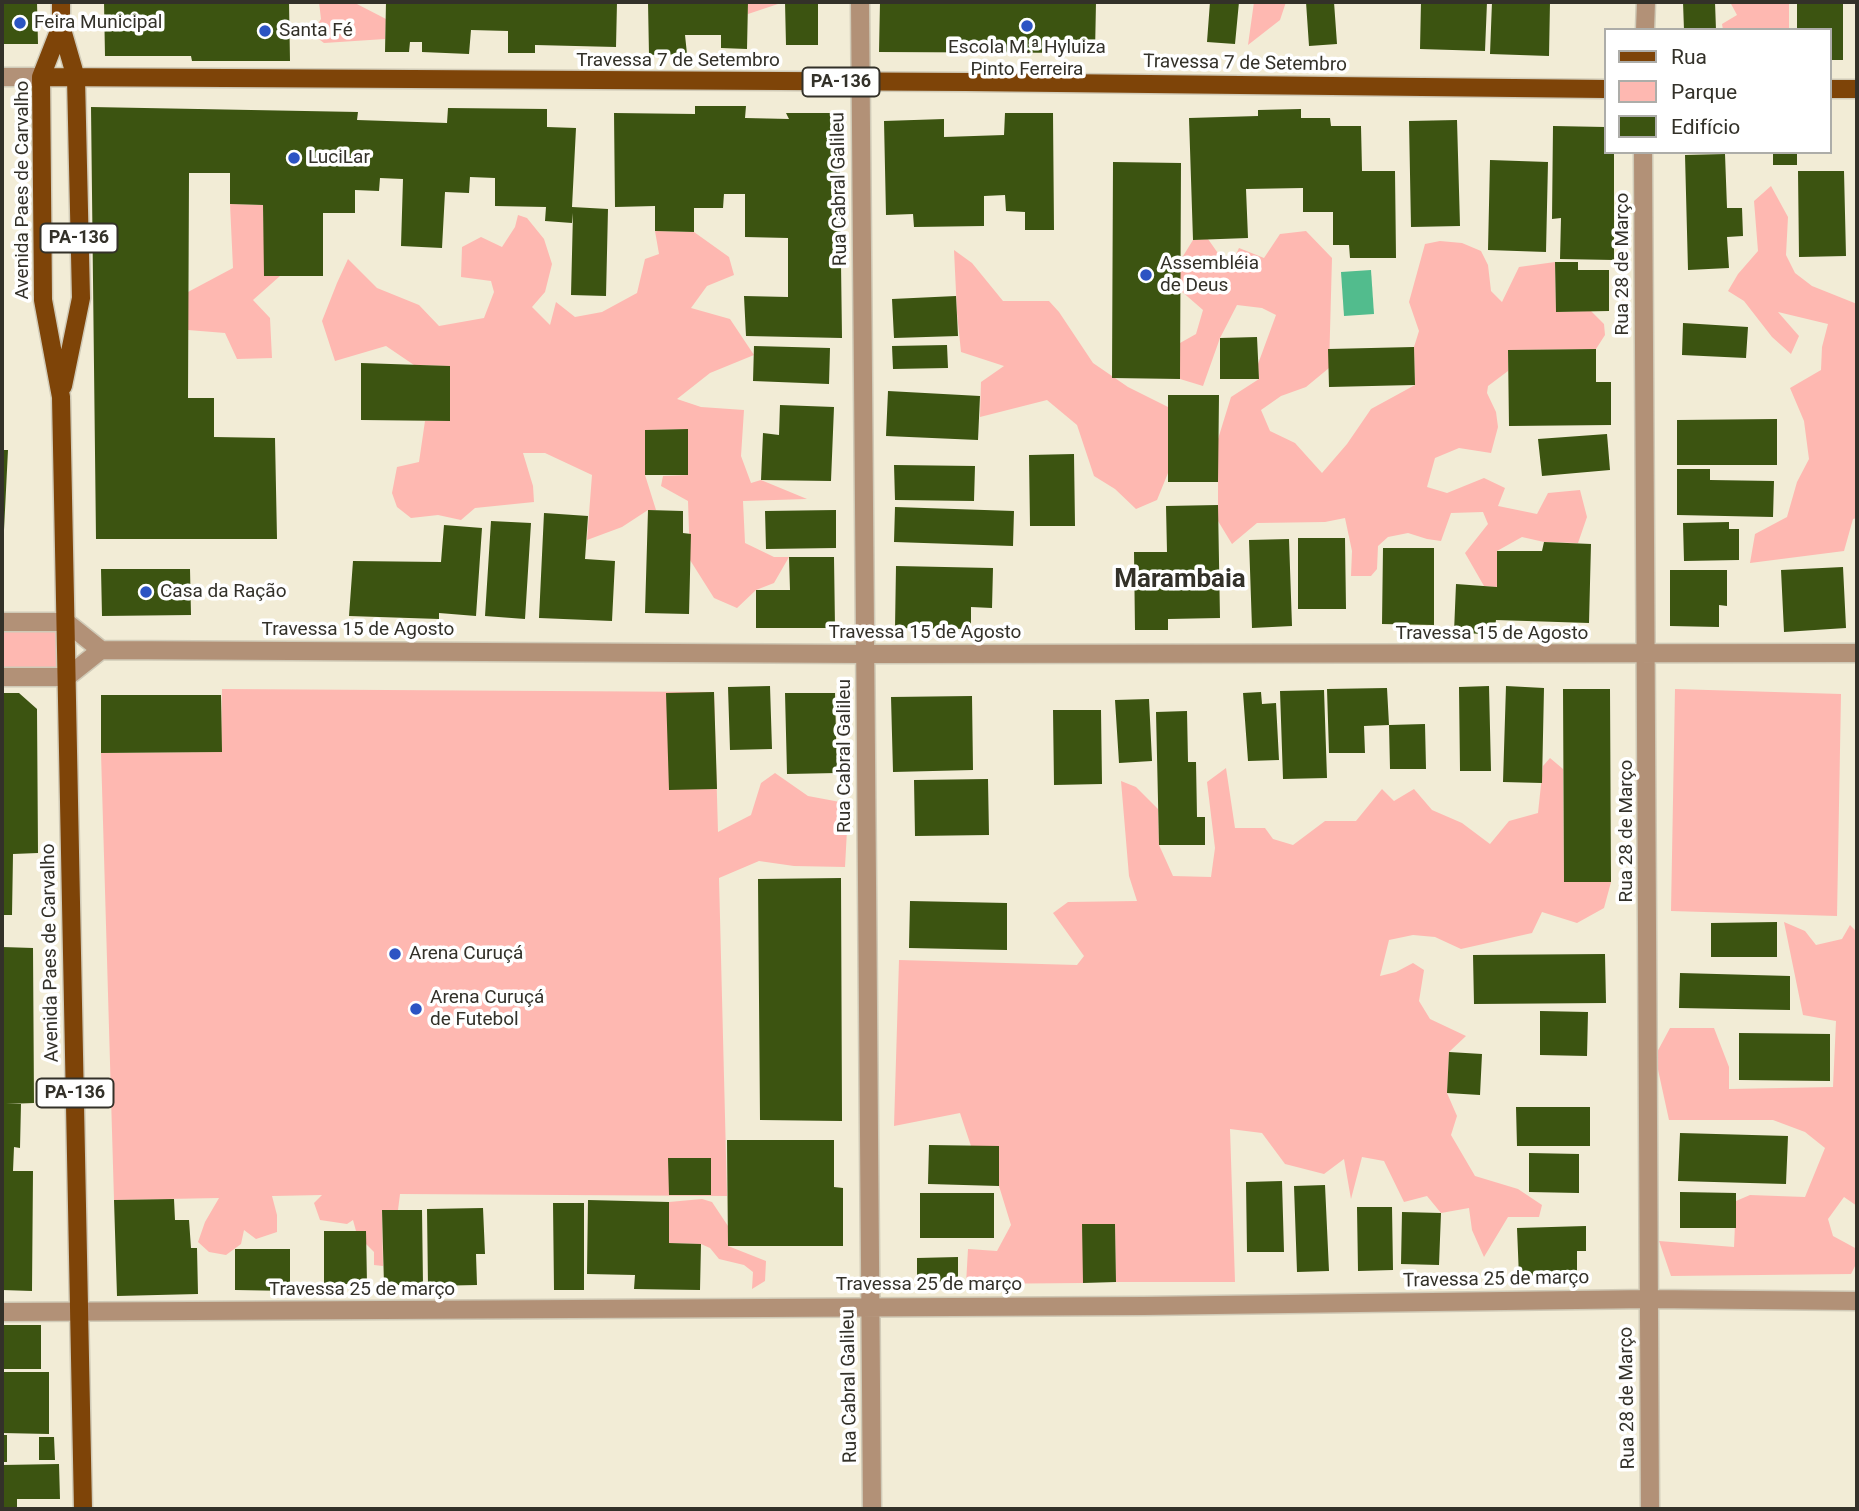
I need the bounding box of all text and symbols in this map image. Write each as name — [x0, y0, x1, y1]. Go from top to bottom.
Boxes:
place label: Feira Municipal — [34, 12, 162, 34]
marker: Feira Municipal — [12, 15, 28, 31]
marker: Escola M.ª Hyluiza Pinto Ferreira — [1019, 18, 1035, 34]
place label: Santa Fé — [279, 20, 353, 42]
marker: Santa Fé — [257, 23, 273, 39]
legend — [1604, 28, 1831, 154]
place label: Escola M.ª Hyluiza Pinto Ferreira — [948, 37, 1106, 81]
text: Rua — [1671, 45, 1707, 69]
street label: Travessa 7 de Setembro — [576, 50, 780, 72]
street label: Travessa 7 de Setembro — [1143, 51, 1347, 77]
road number: PA-136 — [802, 68, 880, 96]
text: Parque — [1671, 80, 1737, 104]
street label: Avenida Paes de Carvalho — [12, 81, 34, 299]
street label: Rua Cabral Galileu — [827, 112, 853, 266]
text: Edifício — [1671, 115, 1740, 139]
place label: LuciLar — [308, 147, 370, 169]
marker: LuciLar — [286, 150, 302, 166]
street label: Rua 28 de Março — [1612, 193, 1634, 335]
road number: PA-136 — [41, 224, 118, 252]
place label: Assembléia de Deus — [1160, 253, 1259, 297]
marker: Assembléia de Deus — [1138, 267, 1154, 283]
district label: Marambaia — [1114, 564, 1246, 596]
place label: Casa da Ração — [160, 581, 286, 603]
marker: Casa da Ração — [138, 584, 154, 600]
street label: Travessa 15 de Agosto — [262, 619, 454, 641]
street label: Travessa 15 de Agosto — [829, 622, 1021, 644]
street label: Travessa 15 de Agosto — [1396, 623, 1588, 645]
street label: Rua Cabral Galileu — [834, 679, 856, 833]
street label: Rua 28 de Março — [1616, 760, 1638, 902]
street label: Avenida Paes de Carvalho — [38, 843, 64, 1063]
place label: Arena Curuçá — [409, 943, 523, 965]
marker: Arena Curuçá — [387, 946, 403, 962]
place label: Arena Curuçá de Futebol — [430, 987, 544, 1031]
marker: Arena Curuçá de Futebol — [408, 1001, 424, 1017]
road number: PA-136 — [36, 1078, 114, 1108]
street label: Travessa 25 de março — [1403, 1267, 1589, 1293]
street label: Travessa 25 de março — [836, 1274, 1022, 1296]
street label: Travessa 25 de março — [269, 1279, 455, 1301]
street label: Rua Cabral Galileu — [837, 1309, 863, 1463]
street label: Rua 28 de Março — [1615, 1326, 1641, 1470]

